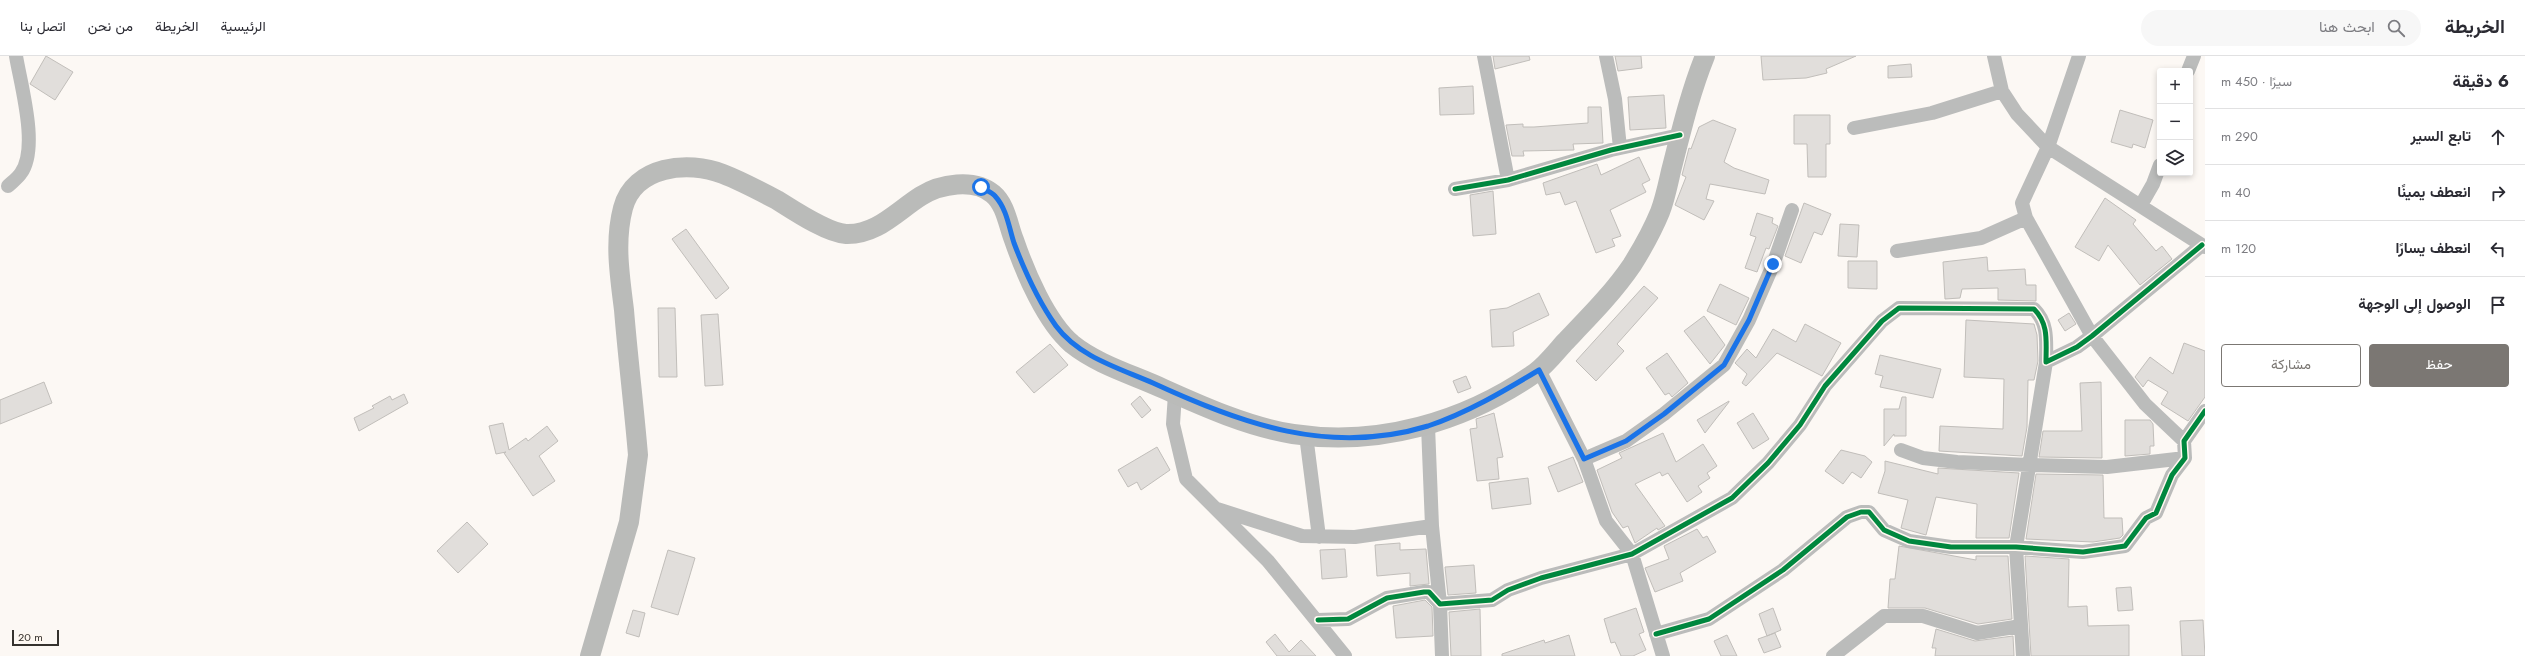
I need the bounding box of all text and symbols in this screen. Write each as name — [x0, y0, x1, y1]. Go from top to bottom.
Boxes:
search box — [2141, 10, 2421, 46]
text: الخريطة — [2445, 13, 2505, 40]
text: اتصل بنا — [20, 16, 66, 36]
text: من نحن — [88, 16, 133, 36]
text: الخريطة — [155, 16, 198, 36]
text: الرئيسية — [220, 16, 266, 36]
text: ابحث هنا — [2319, 16, 2375, 38]
icon: search — [2385, 17, 2407, 39]
map controls — [2157, 68, 2193, 176]
button: + — [2157, 68, 2193, 104]
text: 6 دقيقة — [2452, 69, 2509, 93]
text: سيرًا · 450 m — [2221, 72, 2292, 91]
button: − — [2157, 104, 2193, 140]
text: تابع السير — [2411, 125, 2471, 147]
icon: ahead — [2487, 126, 2509, 148]
text: 290 m — [2221, 127, 2258, 146]
button: layers — [2157, 140, 2193, 176]
route start — [972, 178, 990, 196]
text: انعطف يمينًا — [2397, 181, 2471, 203]
icon: right — [2487, 182, 2509, 204]
text: 40 m — [2221, 183, 2250, 202]
text: انعطف يسارًا — [2396, 237, 2471, 259]
icon: left — [2487, 238, 2509, 260]
text: 120 m — [2221, 239, 2256, 258]
route end — [1764, 255, 1782, 273]
text: الوصول إلى الوجهة — [2358, 293, 2471, 315]
icon: arrive — [2487, 294, 2509, 316]
button: مشاركة — [2221, 344, 2361, 387]
button: حفظ — [2369, 344, 2509, 387]
scale bar — [12, 628, 59, 647]
text: 20 m — [18, 629, 43, 645]

